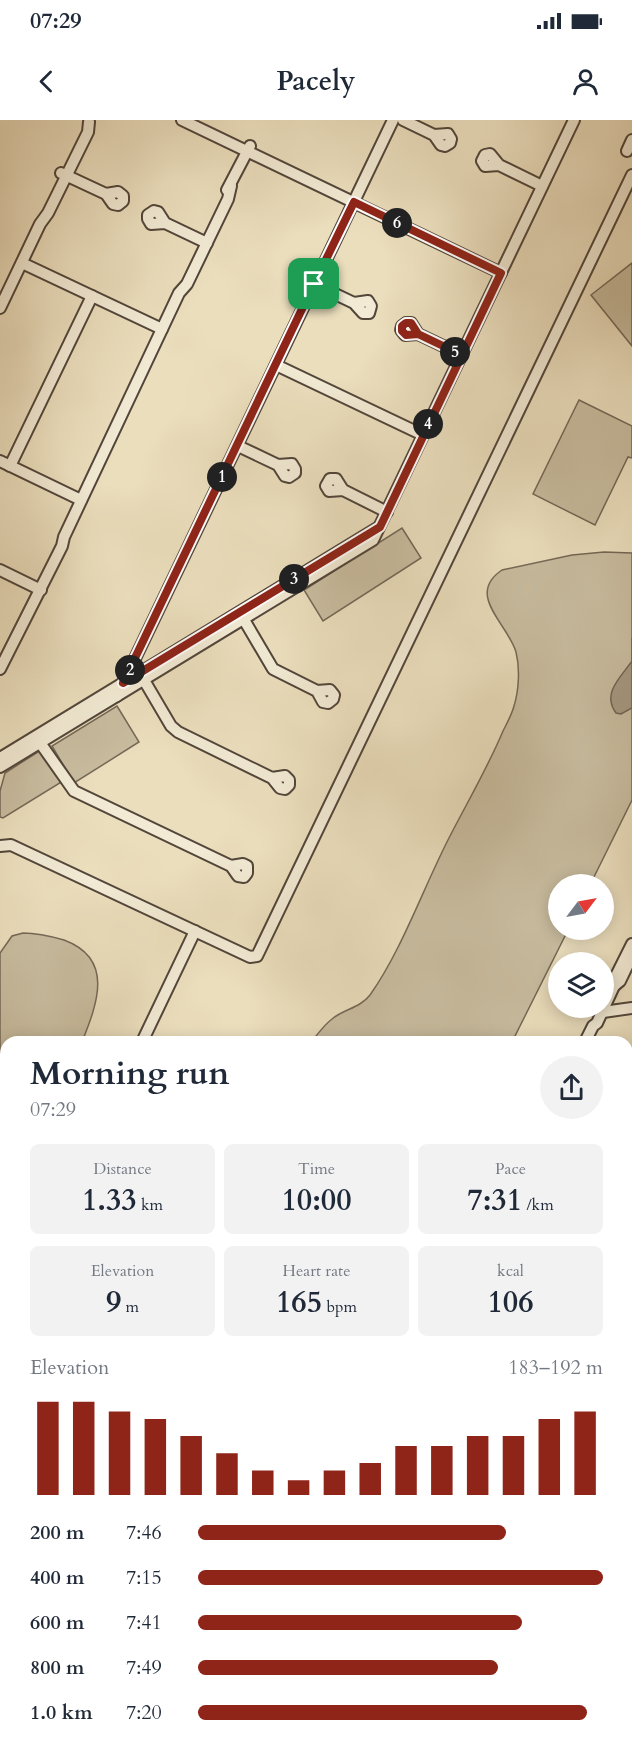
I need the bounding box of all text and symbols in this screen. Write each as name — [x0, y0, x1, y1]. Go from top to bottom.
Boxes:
text: 07:29 — [30, 6, 81, 36]
text: Pacely — [277, 63, 355, 100]
icon: back — [30, 65, 63, 98]
icon: person — [569, 65, 602, 98]
pin: 6 — [382, 208, 412, 238]
text: 6 — [393, 212, 401, 234]
pin — [288, 258, 339, 309]
icon: arrive — [297, 267, 330, 300]
pin: 5 — [440, 337, 470, 367]
text: 5 — [451, 341, 459, 363]
pin: 4 — [413, 409, 443, 439]
text: 4 — [424, 413, 432, 435]
pin: 1 — [207, 462, 237, 492]
text: 1 — [218, 466, 226, 488]
pin: 3 — [279, 564, 309, 594]
text: 3 — [290, 568, 298, 590]
pin: 2 — [115, 655, 145, 685]
text: 2 — [126, 659, 134, 681]
north arrow — [548, 874, 614, 940]
map controls — [548, 874, 614, 1018]
button: layers — [548, 952, 614, 1018]
text: Morning run — [30, 1051, 230, 1096]
button: share — [540, 1056, 603, 1119]
text: 07:29 — [30, 1096, 76, 1123]
text: Distance — [93, 1158, 152, 1180]
text: Time — [298, 1158, 335, 1180]
text: Pace — [495, 1158, 526, 1180]
text: 1.33 — [82, 1180, 137, 1221]
text: 10:00 — [281, 1180, 352, 1221]
text: 7:31 — [467, 1180, 522, 1221]
text: km — [137, 1194, 163, 1216]
text: /km — [522, 1194, 554, 1216]
text: Elevation — [91, 1260, 154, 1282]
text: Heart rate — [283, 1260, 350, 1282]
text: kcal — [497, 1260, 524, 1282]
text: 9 — [106, 1282, 121, 1323]
text: 165 — [276, 1282, 322, 1323]
text: 106 — [487, 1282, 534, 1323]
text: m — [121, 1296, 139, 1318]
text: bpm — [322, 1296, 357, 1318]
text: Elevation — [30, 1354, 109, 1381]
text: 183–192 m — [508, 1354, 603, 1381]
text: 200 m — [30, 1519, 85, 1546]
text: 7:46 — [126, 1519, 162, 1546]
text: 400 m — [30, 1564, 85, 1591]
text: 7:15 — [126, 1564, 162, 1591]
text: 600 m — [30, 1609, 85, 1636]
text: 7:41 — [126, 1609, 162, 1636]
text: 800 m — [30, 1654, 85, 1681]
text: 7:49 — [126, 1654, 162, 1681]
text: 1.0 km — [30, 1699, 93, 1726]
text: 7:20 — [126, 1699, 162, 1726]

